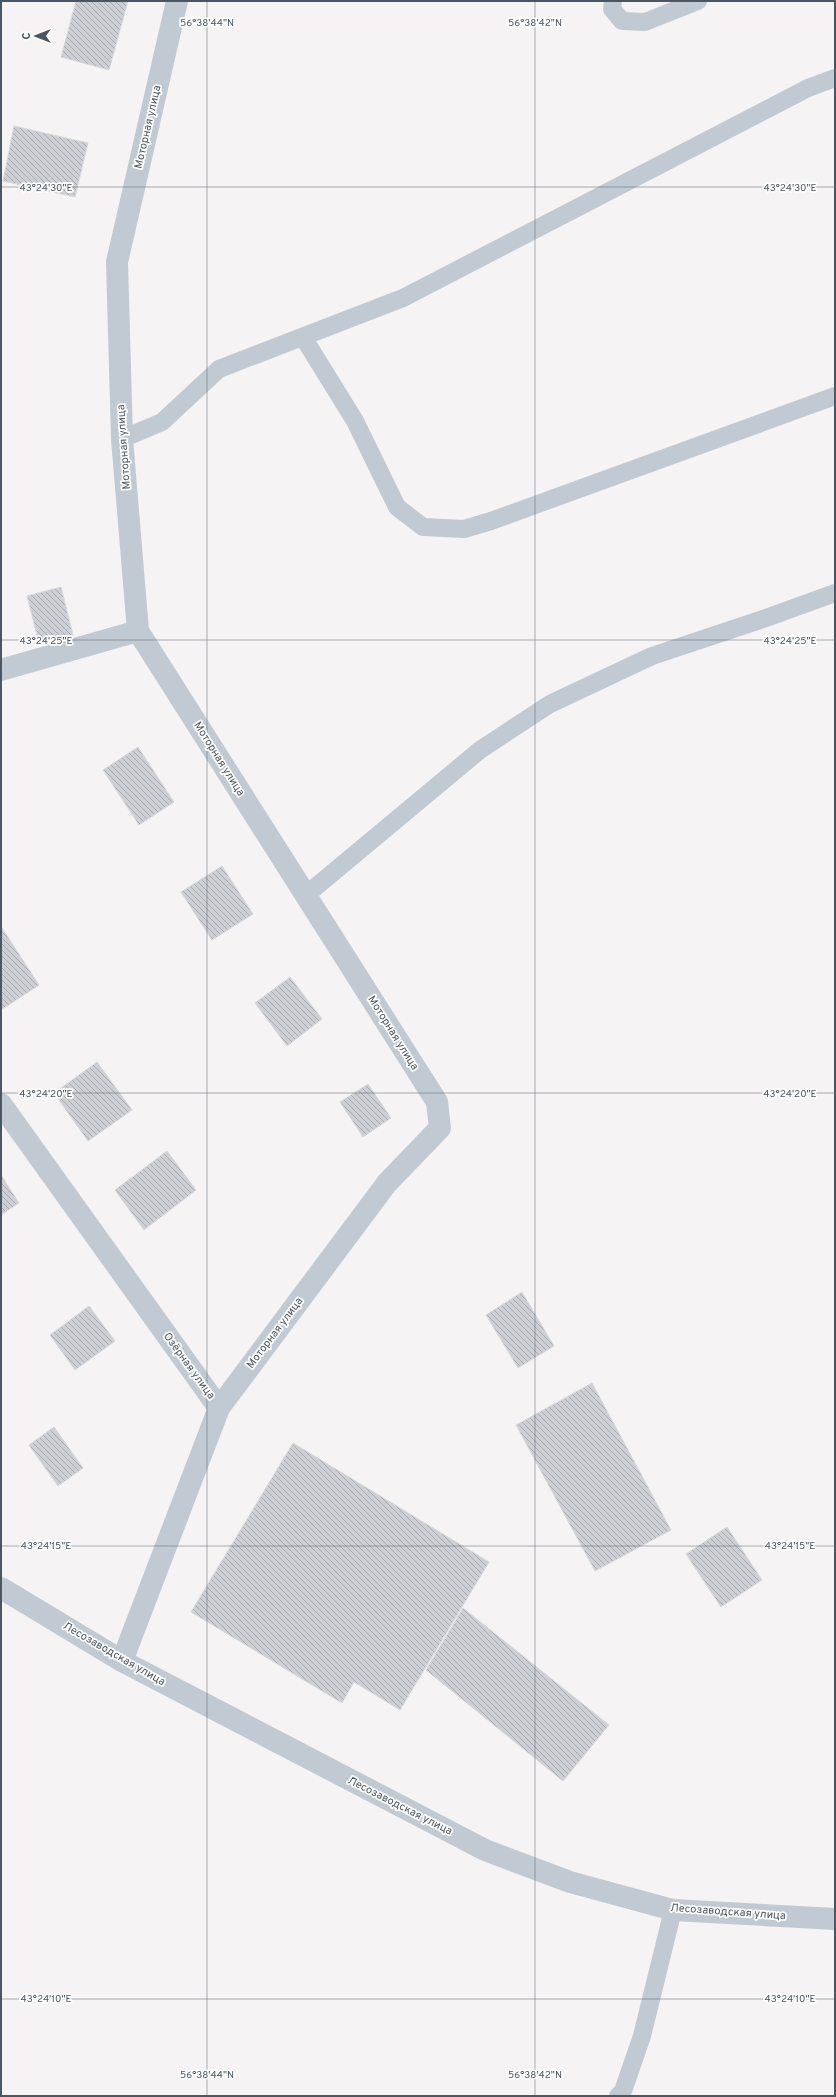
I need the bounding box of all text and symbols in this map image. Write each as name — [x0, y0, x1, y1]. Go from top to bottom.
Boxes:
north arrow — [16, 16, 56, 56]
text: 56°38'44"N — [180, 17, 234, 30]
text: 56°38'42"N — [508, 17, 562, 30]
text: С — [20, 32, 34, 40]
street label: Моторная улица — [132, 84, 164, 170]
text: 43°24'30"E — [19, 182, 73, 195]
text: 43°24'30"E — [763, 182, 817, 195]
street label: Моторная улица — [114, 404, 134, 490]
text: 43°24'25"E — [19, 635, 73, 648]
text: 43°24'25"E — [763, 635, 817, 648]
street label: Моторная улица — [190, 719, 248, 799]
street label: Моторная улица — [364, 993, 422, 1073]
text: 43°24'20"E — [19, 1088, 73, 1101]
text: 43°24'20"E — [763, 1088, 817, 1101]
street label: Моторная улица — [244, 1295, 306, 1371]
street label: Озёрная улица — [160, 1330, 218, 1402]
text: 43°24'15"E — [21, 1540, 71, 1553]
text: 43°24'15"E — [765, 1540, 815, 1553]
street label: Лесозаводская улица — [60, 1619, 168, 1689]
street label: Лесозаводская улица — [345, 1773, 455, 1839]
street label: Лесозаводская улица — [670, 1901, 786, 1923]
text: 43°24'10"E — [21, 1993, 71, 2006]
text: 43°24'10"E — [765, 1993, 815, 2006]
text: 56°38'44"N — [180, 2069, 234, 2082]
text: 56°38'42"N — [508, 2069, 562, 2082]

